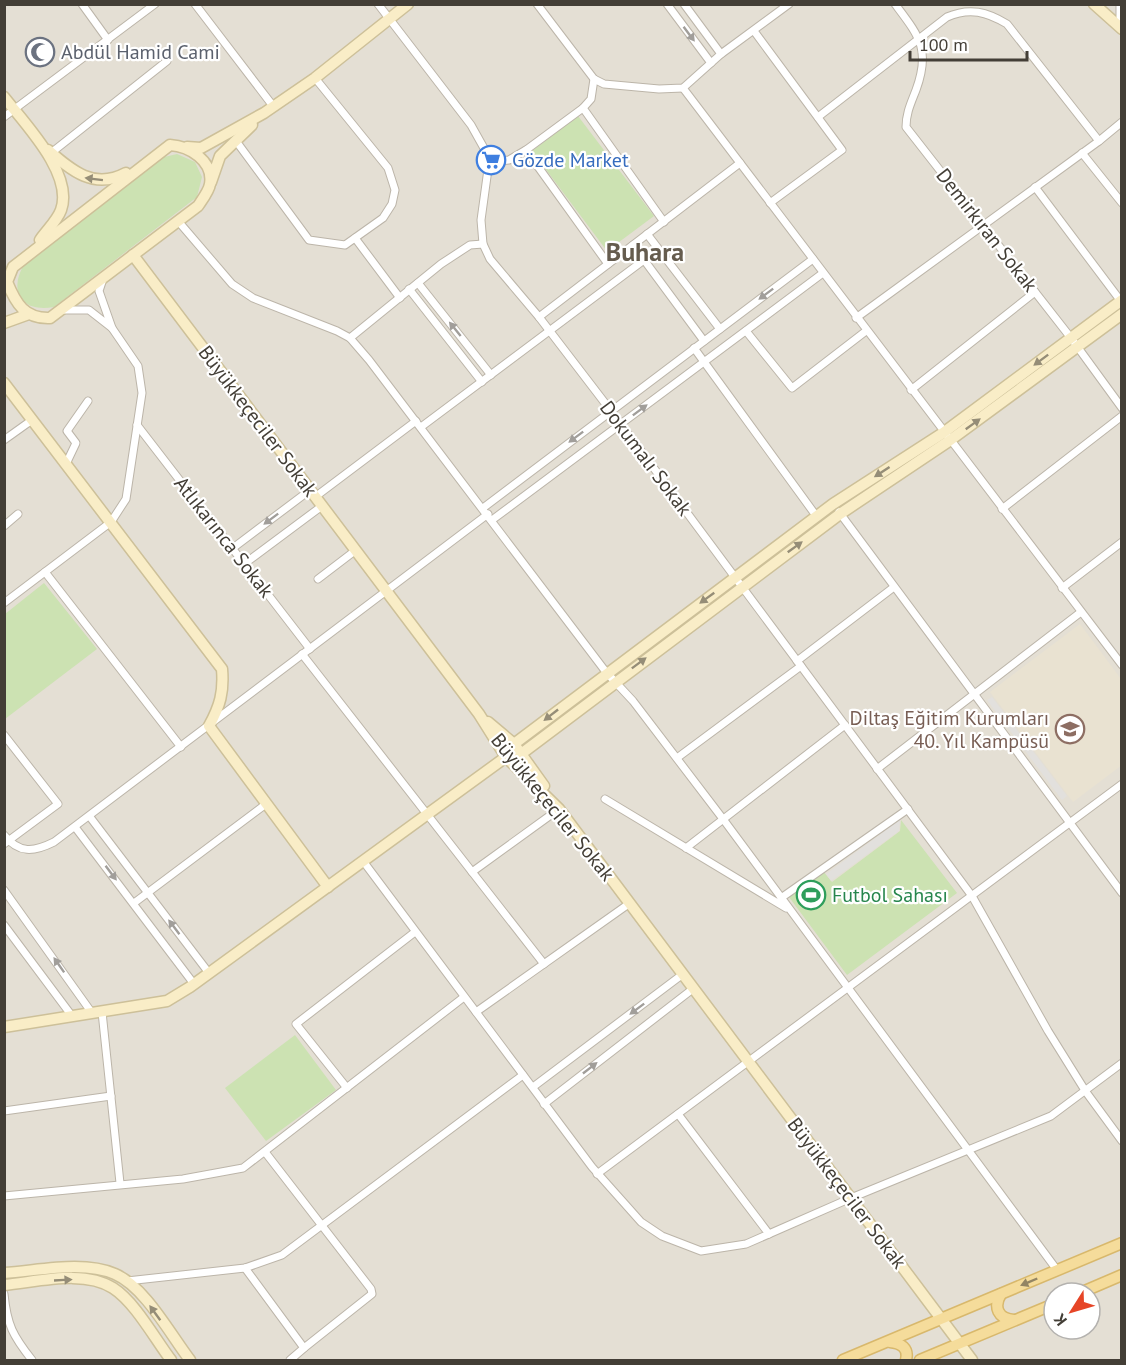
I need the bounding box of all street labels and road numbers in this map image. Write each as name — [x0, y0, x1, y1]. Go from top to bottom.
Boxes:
street label: Demirkıran Sokak — [931, 163, 1044, 297]
street label: Büyükkeçeciler Sokak — [193, 340, 324, 502]
street label: Dokumalı Sokak — [594, 395, 698, 521]
street label: Atlıkarınca Sokak — [169, 471, 280, 603]
street label: Büyükkeçeciler Sokak — [485, 728, 621, 887]
street label: Büyükkeçeciler Sokak — [782, 1112, 913, 1274]

